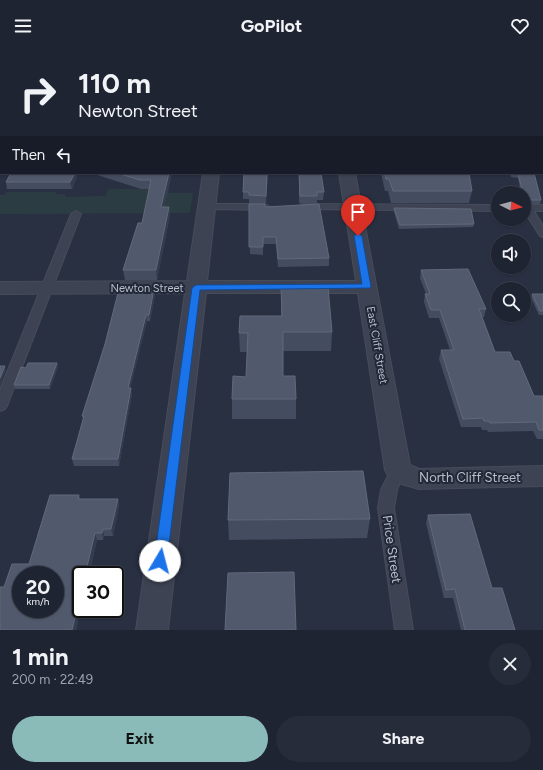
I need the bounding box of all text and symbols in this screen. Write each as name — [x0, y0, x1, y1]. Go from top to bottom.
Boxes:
icon: menu — [12, 15, 34, 37]
text: GoPilot — [241, 15, 302, 37]
icon: heart — [509, 15, 531, 37]
text: 110 m — [78, 66, 151, 100]
icon: right — [12, 68, 64, 120]
text: Newton Street — [78, 100, 198, 122]
icon: left — [53, 144, 75, 166]
text: Then — [12, 146, 45, 164]
north arrow — [491, 186, 531, 226]
map controls — [491, 186, 531, 322]
pin — [341, 195, 375, 236]
icon: arrive — [347, 201, 369, 223]
button: sound — [491, 234, 531, 274]
street label: Newton Street — [110, 282, 184, 295]
button: search — [491, 282, 531, 322]
street label: East Cliff Street — [364, 305, 390, 385]
street label: North Cliff Street — [419, 470, 521, 485]
street label: Price Street — [380, 514, 404, 584]
position arrow — [139, 540, 181, 582]
speed limit sign: 30 — [72, 566, 124, 618]
text: 20 — [26, 575, 50, 599]
text: km/h — [27, 595, 49, 608]
text: 1 min — [12, 642, 69, 671]
button: close — [489, 643, 531, 685]
text: 200 m · 22:49 — [12, 672, 93, 687]
button: Exit — [12, 716, 268, 762]
button: Share — [276, 716, 531, 762]

